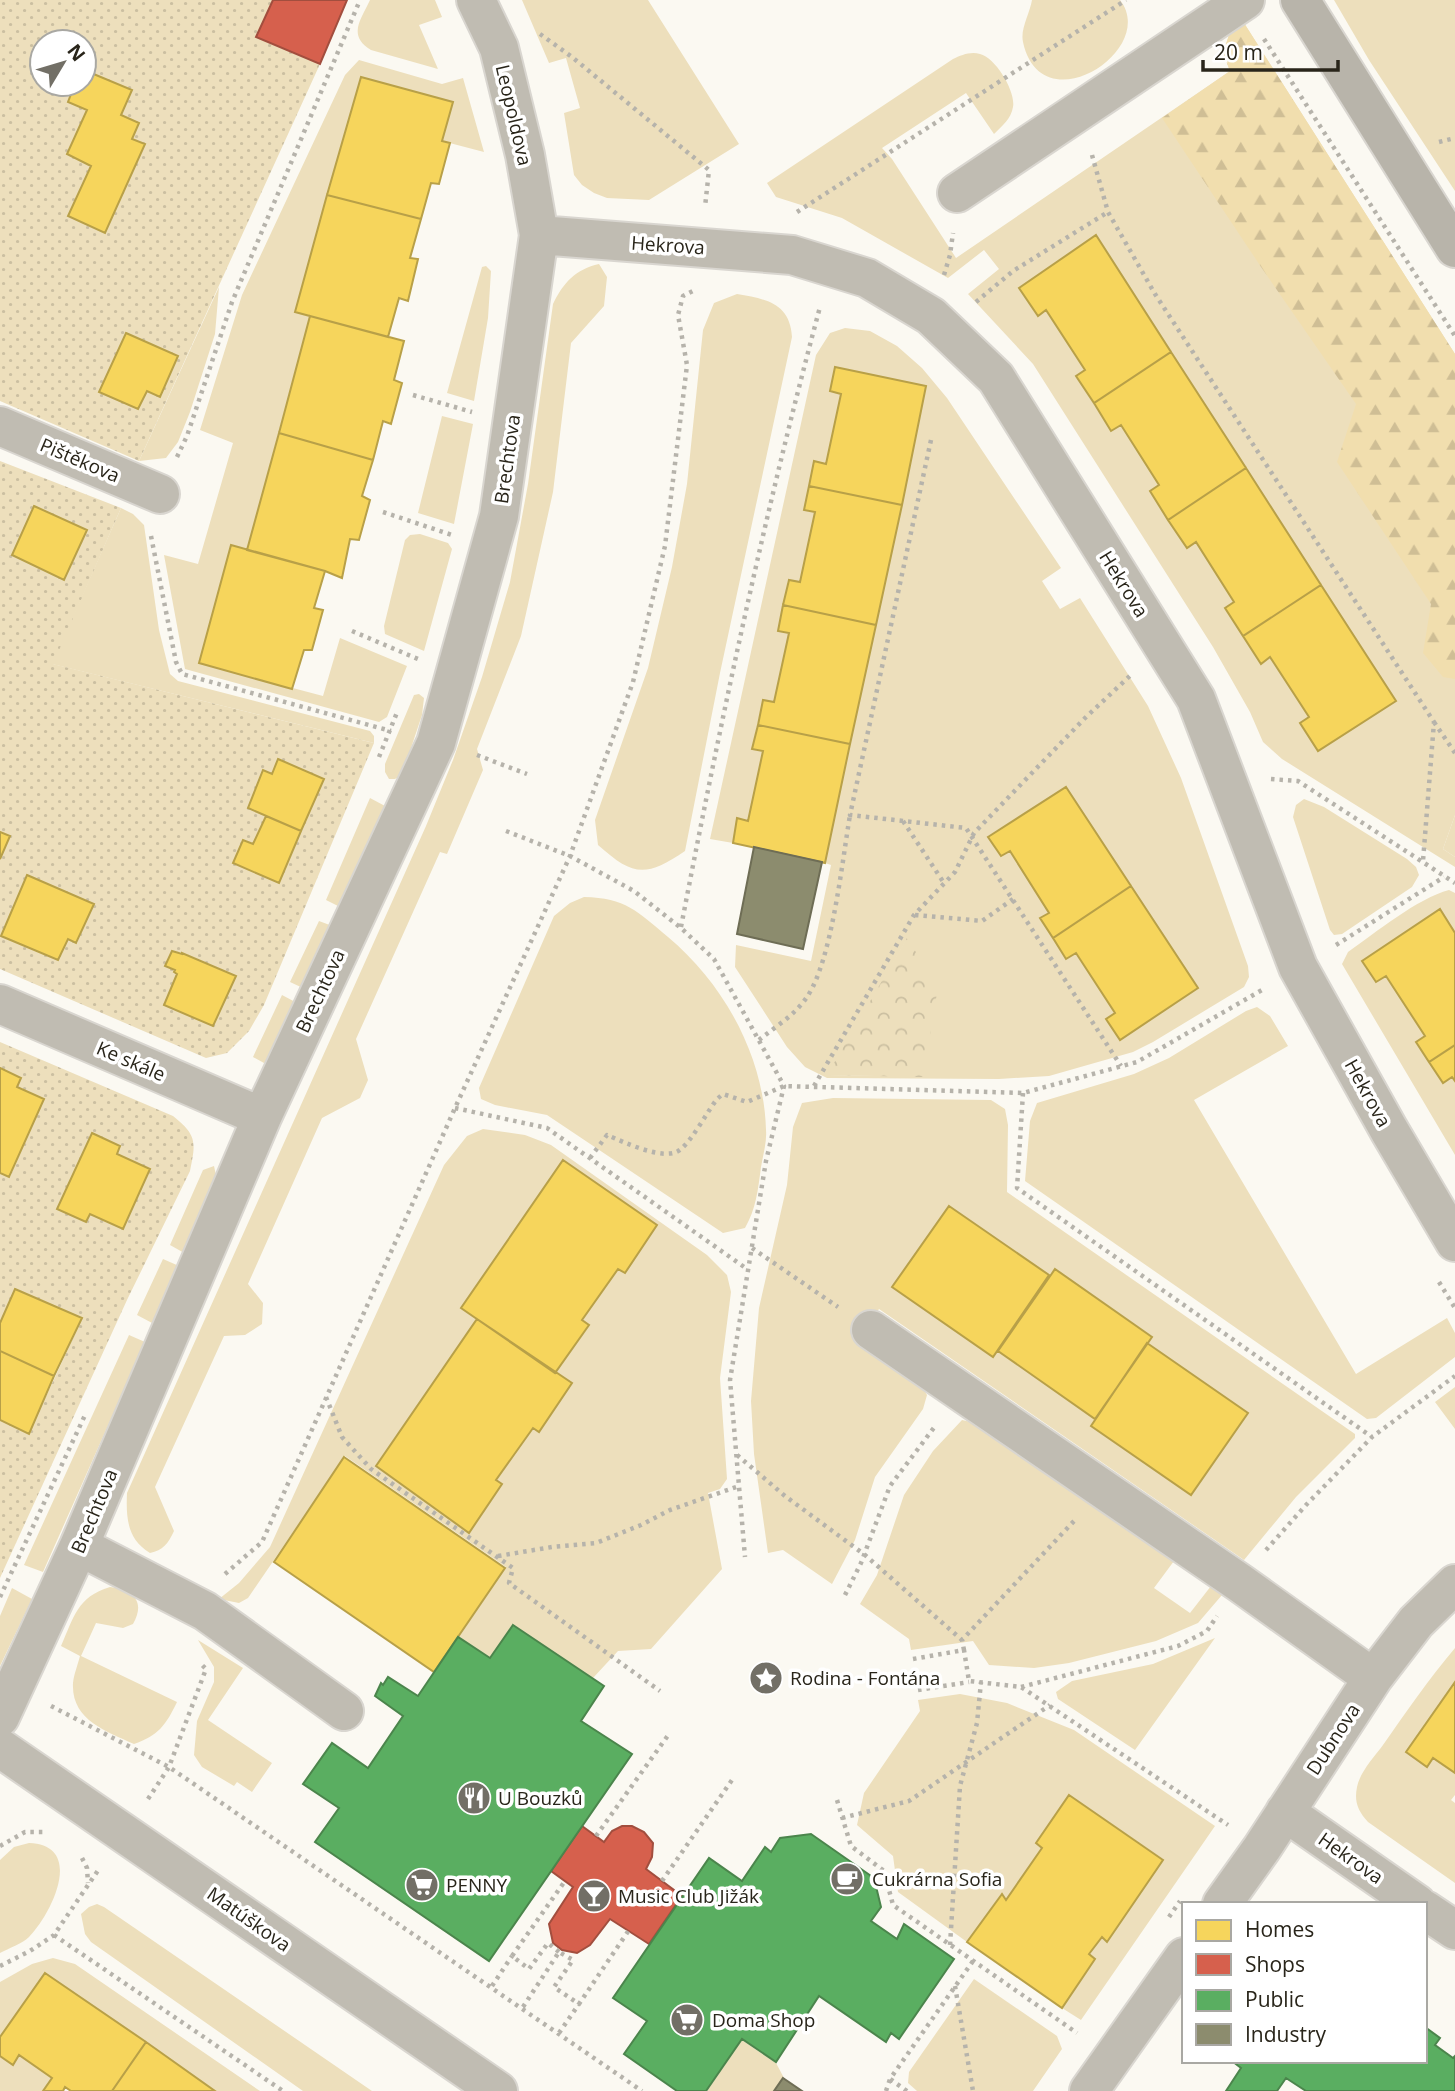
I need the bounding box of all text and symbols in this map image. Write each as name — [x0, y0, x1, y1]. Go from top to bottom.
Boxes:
north arrow — [28, 28, 98, 98]
scale bar — [1203, 28, 1338, 72]
text: N — [61, 38, 91, 67]
text: 20 m — [1214, 38, 1263, 66]
street label: Leopoldova — [490, 62, 538, 168]
street label: Hekrova — [630, 229, 706, 261]
street label: Brechtova — [488, 413, 526, 505]
street label: Pištěkova — [36, 432, 124, 488]
street label: Hekrova — [1093, 546, 1155, 622]
street label: Brechtova — [289, 945, 351, 1037]
street label: Ke skále — [93, 1035, 169, 1087]
street label: Hekrova — [1339, 1054, 1397, 1132]
street label: Brechtova — [65, 1465, 123, 1557]
place icon: Rodina - Fontána — [747, 1659, 785, 1697]
place label: Rodina - Fontána — [790, 1665, 940, 1691]
street label: Dubnova — [1300, 1698, 1366, 1780]
restaurant icon: U Bouzků — [455, 1779, 493, 1817]
place label: U Bouzků — [498, 1785, 583, 1811]
street label: Hekrova — [1313, 1826, 1389, 1890]
cafe icon: Cukrárna Sofia — [828, 1860, 866, 1898]
supermarket icon: PENNY — [403, 1866, 441, 1904]
place label: Cukrárna Sofia — [872, 1866, 1002, 1892]
place label: PENNY — [446, 1872, 508, 1898]
bar icon: Music Club Jižák — [575, 1877, 613, 1915]
street label: Matúškova — [202, 1881, 296, 1957]
place label: Music Club Jižák — [618, 1883, 759, 1909]
legend — [1182, 1902, 1427, 2063]
text: Homes — [1245, 1915, 1314, 1943]
text: Shops — [1245, 1950, 1305, 1978]
text: Public — [1245, 1985, 1304, 2013]
supermarket icon: Doma Shop — [668, 2001, 706, 2039]
place label: Doma Shop — [712, 2007, 815, 2033]
text: Industry — [1245, 2020, 1327, 2048]

